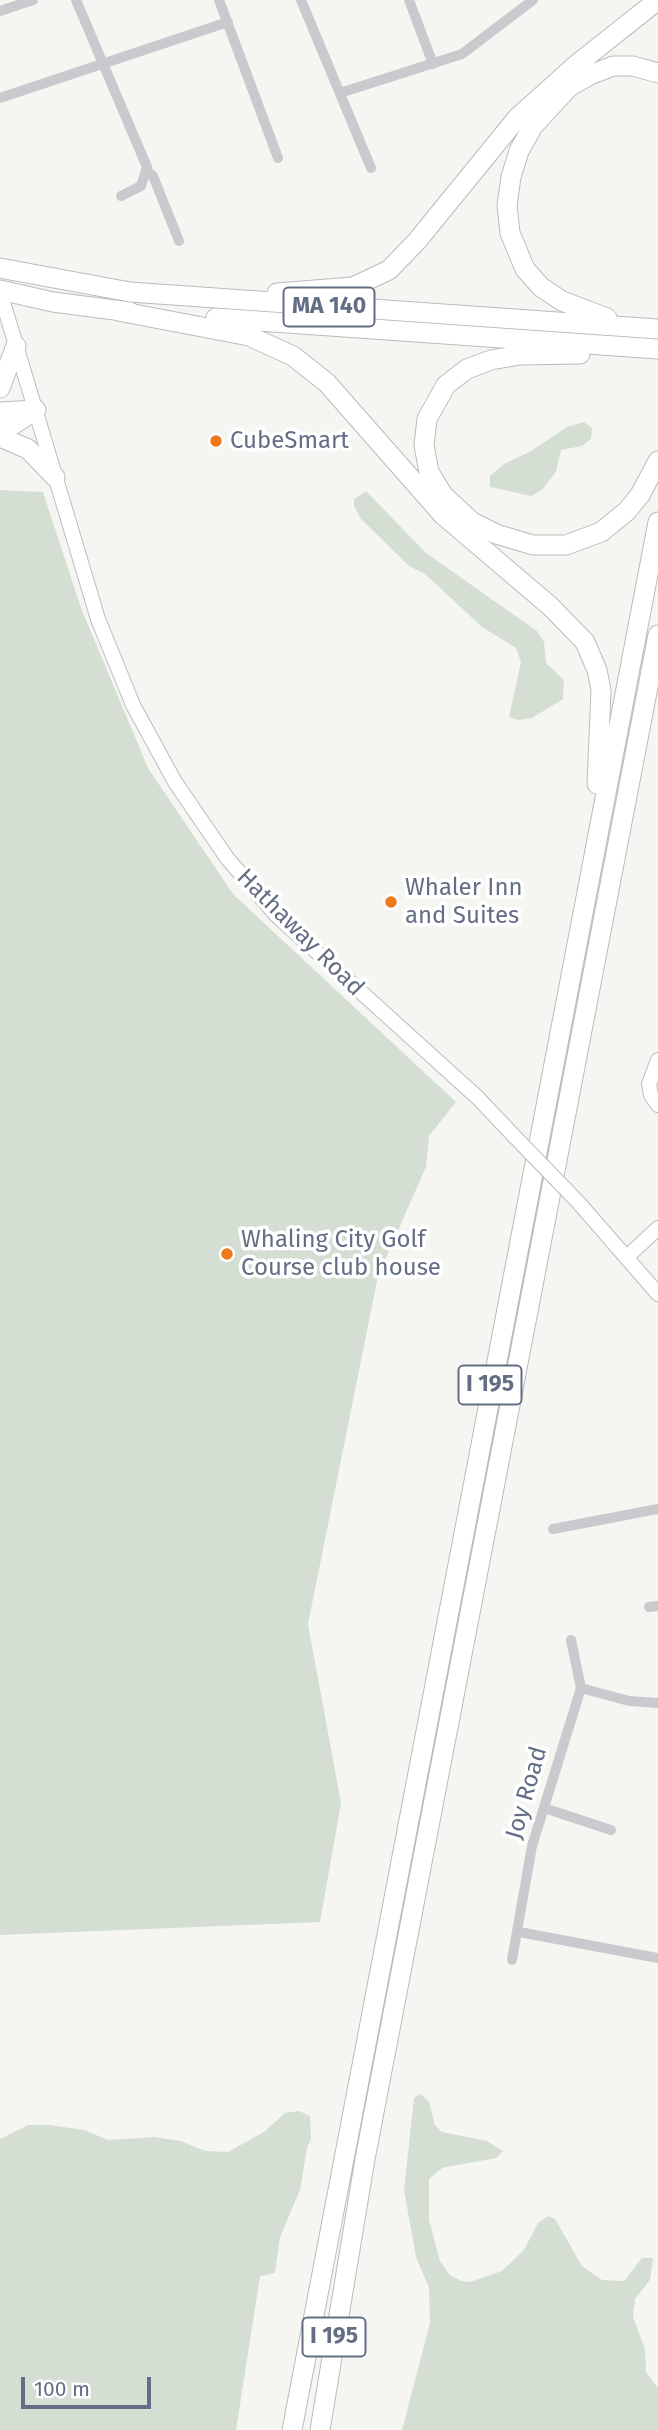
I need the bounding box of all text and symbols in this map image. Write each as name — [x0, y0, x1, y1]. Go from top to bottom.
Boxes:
road number: MA 140 — [284, 288, 374, 326]
place label: CubeSmart — [230, 427, 349, 455]
marker: CubeSmart — [208, 433, 224, 449]
street label: Hathaway Road — [230, 863, 370, 1003]
place label: Whaler Inn and Suites — [405, 874, 523, 930]
marker: Whaler Inn and Suites — [383, 894, 399, 910]
place label: Whaling City Golf Course club house — [241, 1226, 441, 1282]
marker: Whaling City Golf Course club house — [219, 1246, 235, 1262]
road number: I 195 — [458, 1366, 522, 1404]
street label: Joy Road — [500, 1743, 554, 1843]
road number: I 195 — [302, 2318, 366, 2356]
scale bar — [24, 2364, 154, 2408]
text: 100 m — [34, 2376, 90, 2402]

